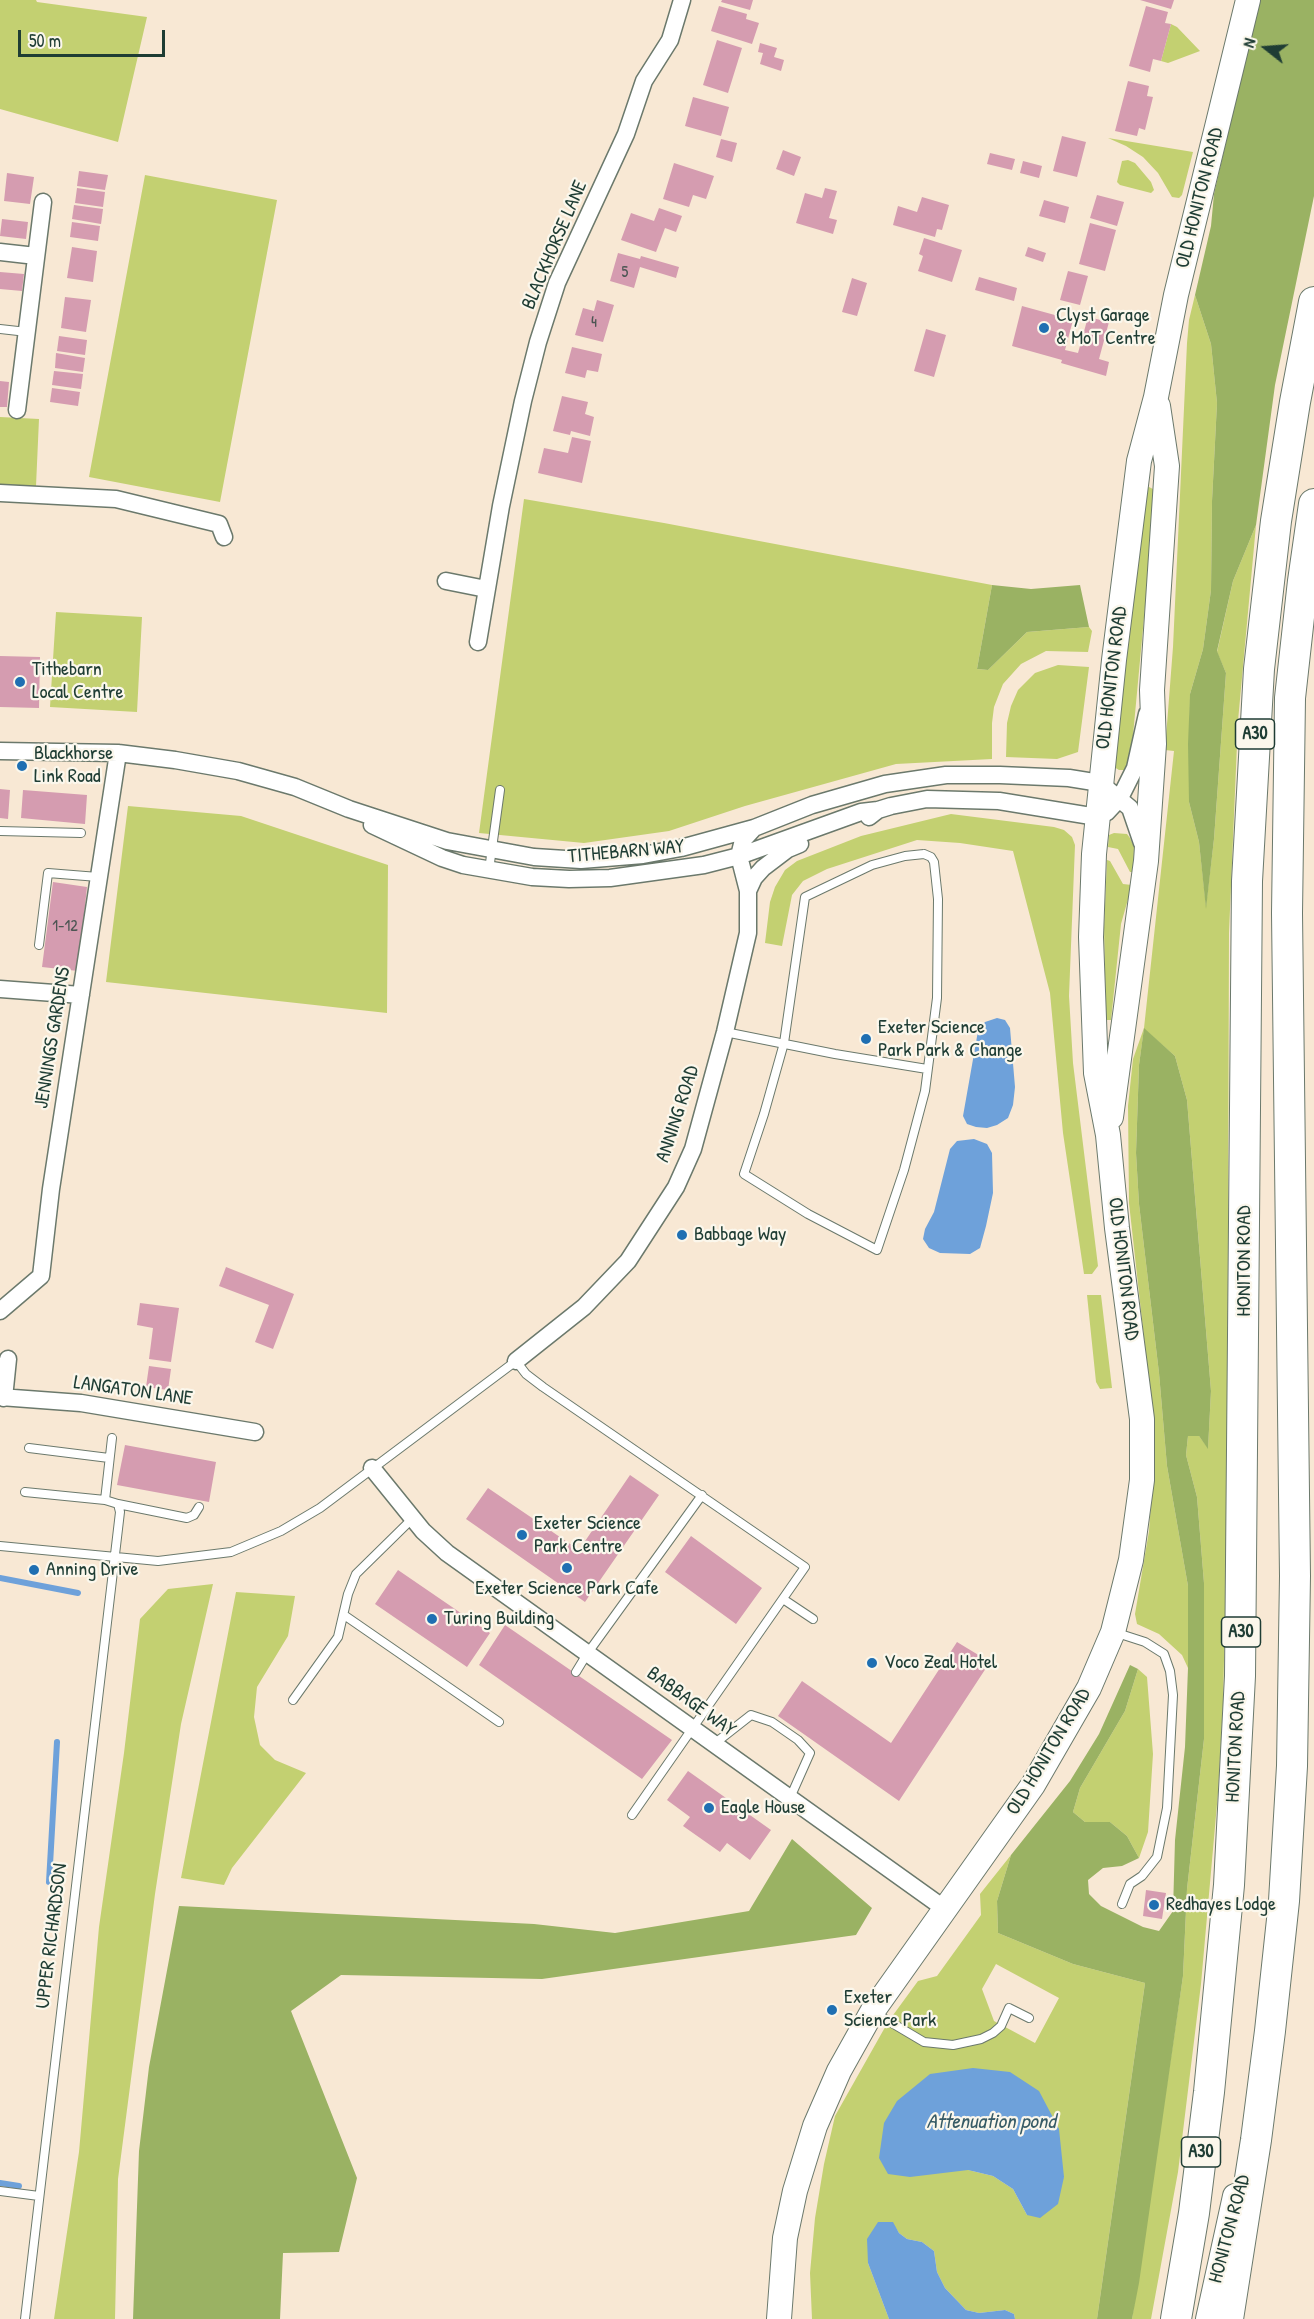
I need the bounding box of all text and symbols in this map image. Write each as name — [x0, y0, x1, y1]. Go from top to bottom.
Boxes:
scale bar — [21, 18, 168, 56]
north arrow — [1236, 18, 1296, 78]
text: 50 m — [29, 28, 61, 53]
text: N — [1237, 35, 1261, 50]
street label: OLD HONITON ROAD — [1171, 125, 1229, 271]
street label: BLACKHORSE LANE — [517, 177, 593, 313]
house number: 5 — [622, 263, 628, 283]
place label: Clyst Garage & MoT Centre — [1056, 304, 1156, 351]
house number: 4 — [591, 313, 597, 333]
marker: Clyst Garage & MoT Centre — [1037, 321, 1051, 335]
street label: OLD HONITON ROAD — [1091, 605, 1133, 751]
place label: Tithebarn Local Centre — [32, 658, 124, 705]
marker: Tithebarn Local Centre — [13, 675, 27, 689]
road number: A30 — [1236, 719, 1274, 749]
place label: Blackhorse Link Road — [34, 742, 113, 789]
marker: Blackhorse Link Road — [15, 759, 29, 773]
street label: TITHEBARN WAY — [567, 835, 685, 869]
house number: 1-12 — [52, 917, 78, 937]
street label: JENNINGS GARDENS — [30, 966, 76, 1110]
place label: Exeter Science Park Park & Change — [878, 1016, 1022, 1063]
marker: Exeter Science Park Park & Change — [859, 1032, 873, 1046]
street label: ANNING ROAD — [651, 1063, 705, 1165]
street label: OLD HONITON ROAD — [1102, 1196, 1144, 1342]
street label: HONITON ROAD — [1233, 1206, 1257, 1316]
place label: Babbage Way — [694, 1223, 786, 1247]
marker: Babbage Way — [675, 1228, 689, 1242]
street label: LANGATON LANE — [72, 1371, 194, 1411]
place label: Exeter Science Park Centre — [534, 1512, 641, 1559]
marker: Exeter Science Park Centre — [515, 1528, 529, 1542]
place label: Anning Drive — [46, 1558, 138, 1582]
marker: Exeter Science Park Cafe — [560, 1561, 574, 1575]
marker: Anning Drive — [27, 1563, 41, 1577]
place label: Exeter Science Park Cafe — [475, 1577, 659, 1601]
place label: Turing Building — [444, 1607, 554, 1631]
marker: Turing Building — [425, 1612, 439, 1626]
road number: A30 — [1222, 1617, 1260, 1647]
place label: Voco Zeal Hotel — [884, 1651, 997, 1675]
marker: Voco Zeal Hotel — [865, 1656, 879, 1670]
street label: BABBAGE WAY — [642, 1662, 740, 1742]
street label: OLD HONITON ROAD — [1002, 1684, 1096, 1820]
street label: HONITON ROAD — [1221, 1691, 1251, 1803]
place label: Eagle House — [721, 1796, 806, 1820]
marker: Eagle House — [702, 1801, 716, 1815]
street label: UPPER RICHARDSON — [31, 1862, 73, 2010]
place label: Redhayes Lodge — [1166, 1893, 1276, 1917]
marker: Redhayes Lodge — [1147, 1898, 1161, 1912]
place label: Exeter Science Park — [844, 1986, 936, 2033]
marker: Exeter Science Park — [825, 2003, 839, 2017]
water label: Attenuation pond — [926, 2109, 1056, 2135]
road number: A30 — [1182, 2137, 1220, 2167]
street label: HONITON ROAD — [1204, 2172, 1256, 2286]

